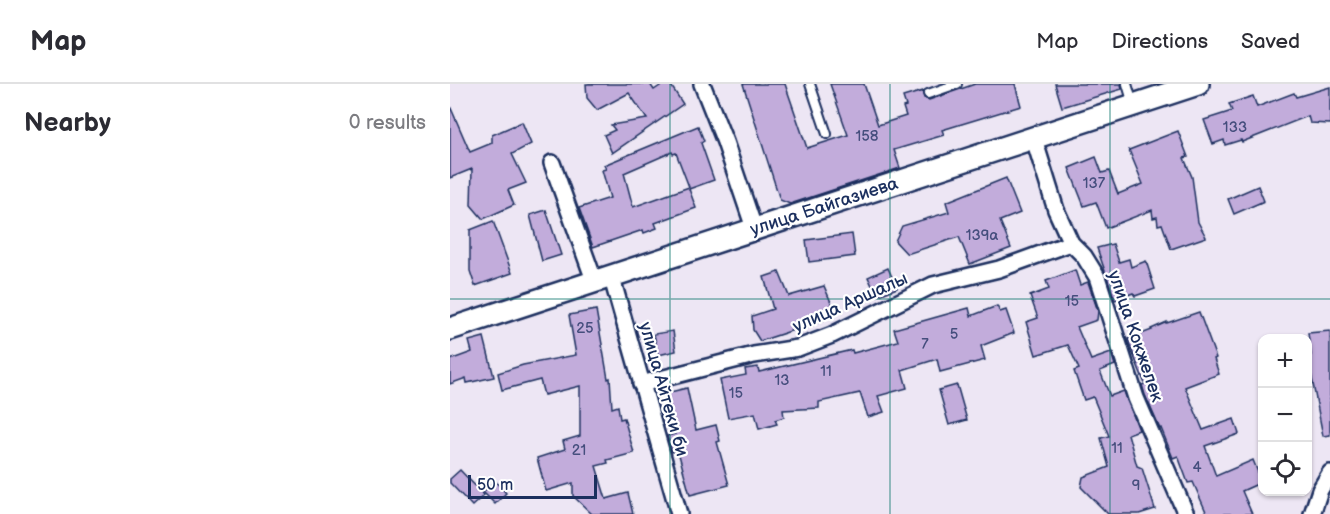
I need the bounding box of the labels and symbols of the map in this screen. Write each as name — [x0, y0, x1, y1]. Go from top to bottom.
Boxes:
house number: 133 — [1223, 118, 1247, 137]
house number: 158 — [855, 127, 879, 146]
street label: улица Байгазиева — [748, 173, 901, 240]
house number: 137 — [1083, 174, 1106, 193]
house number: 139а — [966, 226, 998, 245]
street label: улица Аршалы — [790, 268, 911, 337]
street label: улица Кокжелек — [1103, 268, 1168, 405]
house number: 15 — [1065, 292, 1079, 311]
house number: 25 — [576, 319, 594, 338]
street label: улица Айтеки би — [634, 320, 693, 459]
house number: 5 — [950, 325, 958, 344]
house number: 7 — [921, 335, 929, 354]
house number: 11 — [820, 362, 832, 381]
house number: 13 — [774, 371, 790, 390]
house number: 15 — [729, 384, 743, 403]
house number: 11 — [1111, 439, 1123, 458]
house number: 21 — [572, 441, 586, 460]
house number: 4 — [1192, 458, 1202, 477]
scale bar — [468, 472, 597, 500]
house number: 9 — [1132, 476, 1140, 495]

